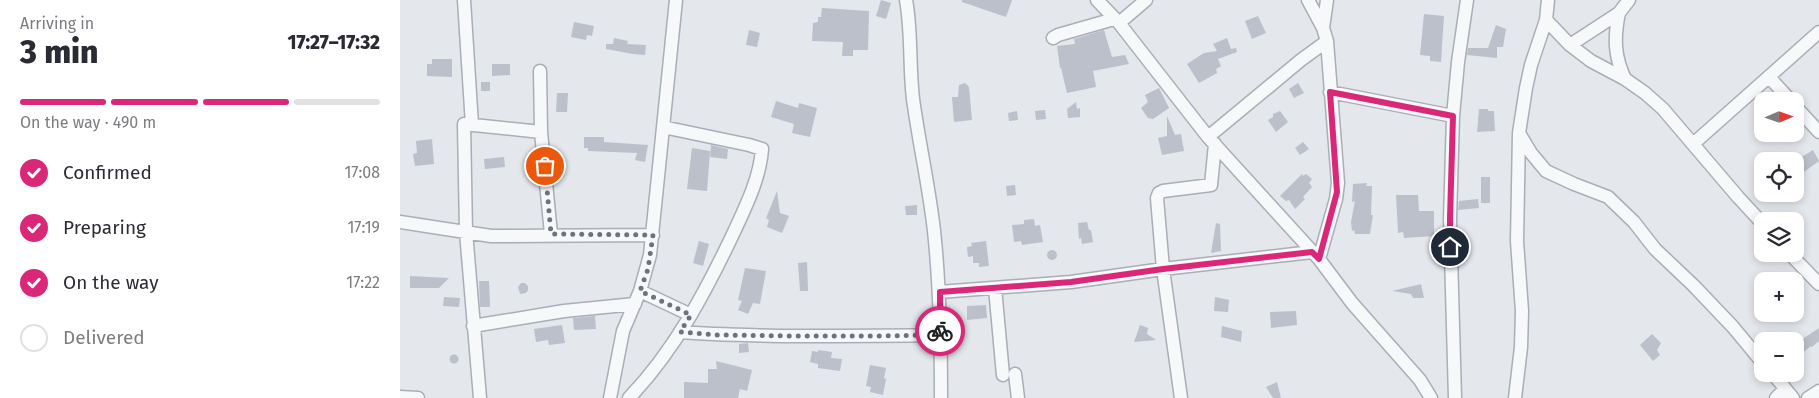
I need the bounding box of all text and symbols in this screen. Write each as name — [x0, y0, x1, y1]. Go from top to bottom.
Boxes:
text: Arriving in — [20, 14, 94, 33]
text: 17:27–17:32 — [287, 31, 380, 54]
text: 3 min — [20, 33, 98, 71]
north arrow — [1754, 92, 1804, 142]
map controls — [1754, 92, 1804, 382]
text: On the way · 490 m — [20, 113, 156, 132]
pin — [524, 145, 566, 187]
icon: bag — [531, 152, 559, 180]
button: locate — [1754, 152, 1804, 202]
icon: check — [20, 159, 48, 187]
text: Confirmed — [63, 161, 152, 184]
text: 17:08 — [344, 163, 380, 182]
button: layers — [1754, 212, 1804, 262]
icon: check — [20, 214, 48, 242]
text: Preparing — [63, 216, 146, 239]
text: 17:19 — [347, 218, 380, 237]
pin — [1429, 226, 1471, 268]
icon: home — [1436, 233, 1464, 261]
icon: check — [20, 269, 48, 297]
text: On the way — [63, 271, 159, 294]
button: + — [1754, 272, 1804, 322]
text: 17:22 — [346, 273, 380, 292]
courier — [915, 306, 965, 356]
icon: bike — [926, 317, 954, 345]
text: Delivered — [63, 326, 145, 349]
button: − — [1754, 332, 1804, 382]

